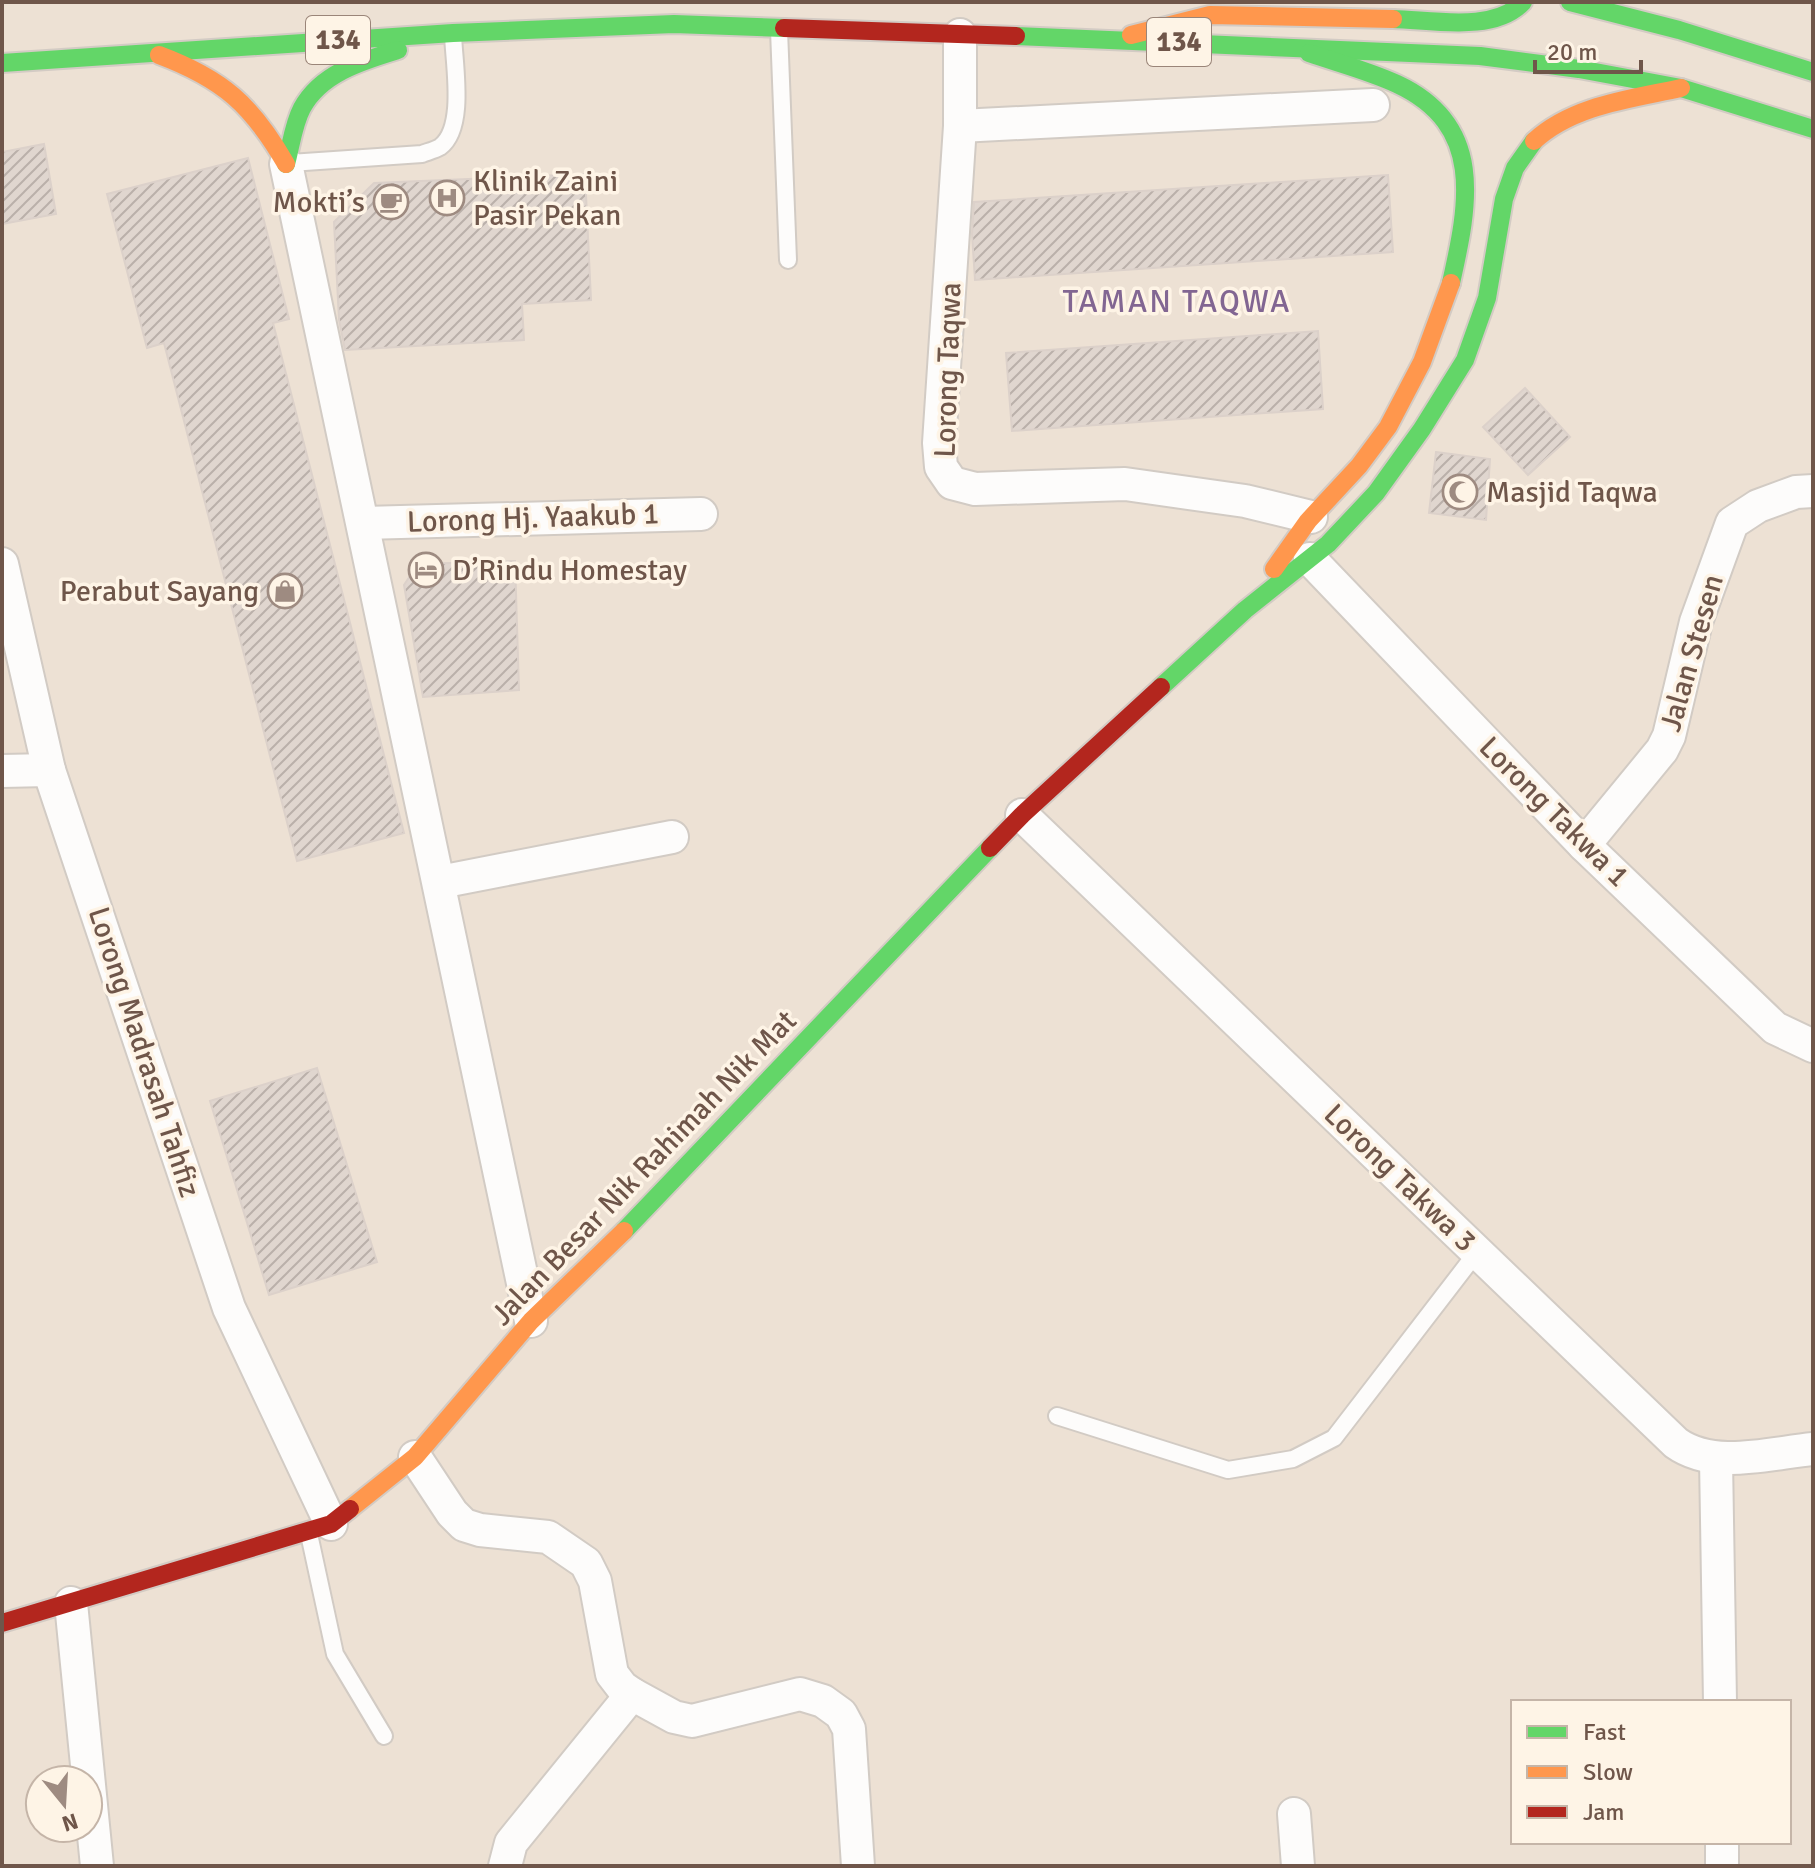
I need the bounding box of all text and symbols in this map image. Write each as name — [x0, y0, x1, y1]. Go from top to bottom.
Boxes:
road number: 134 — [306, 16, 370, 64]
road number: 134 — [1147, 18, 1211, 66]
scale bar — [1535, 24, 1641, 74]
text: 20 m — [1547, 37, 1597, 67]
place label: Klinik Zaini Pasir Pekan — [473, 163, 621, 234]
hospital icon: Klinik Zaini Pasir Pekan — [428, 179, 466, 217]
cafe icon: Mokti’s — [372, 183, 410, 221]
place label: Mokti’s — [273, 184, 365, 221]
street label: Lorong Taqwa — [926, 282, 970, 458]
district label: TAMAN TAQWA — [1062, 282, 1292, 321]
mosque icon: Masjid Taqwa — [1441, 473, 1479, 511]
place label: Masjid Taqwa — [1486, 474, 1658, 511]
street label: Lorong Hj. Yaakub 1 — [406, 495, 660, 541]
hotel icon: D’Rindu Homestay — [407, 551, 445, 589]
place label: D’Rindu Homestay — [452, 552, 687, 589]
street label: Jalan Stesen — [1652, 570, 1732, 736]
shop icon: Perabut Sayang — [266, 572, 304, 610]
place label: Perabut Sayang — [60, 573, 259, 610]
street label: Lorong Takwa 1 — [1471, 729, 1637, 895]
street label: Lorong Madrasah Tahfiz — [80, 902, 208, 1202]
street label: Jalan Besar Nik Rahimah Nik Mat — [484, 1003, 804, 1333]
street label: Lorong Takwa 3 — [1316, 1096, 1484, 1260]
legend — [1511, 1700, 1791, 1844]
text: Fast — [1583, 1717, 1626, 1747]
text: Slow — [1583, 1757, 1633, 1787]
north arrow — [24, 1764, 104, 1844]
text: Jam — [1583, 1797, 1624, 1827]
text: N — [59, 1807, 81, 1838]

